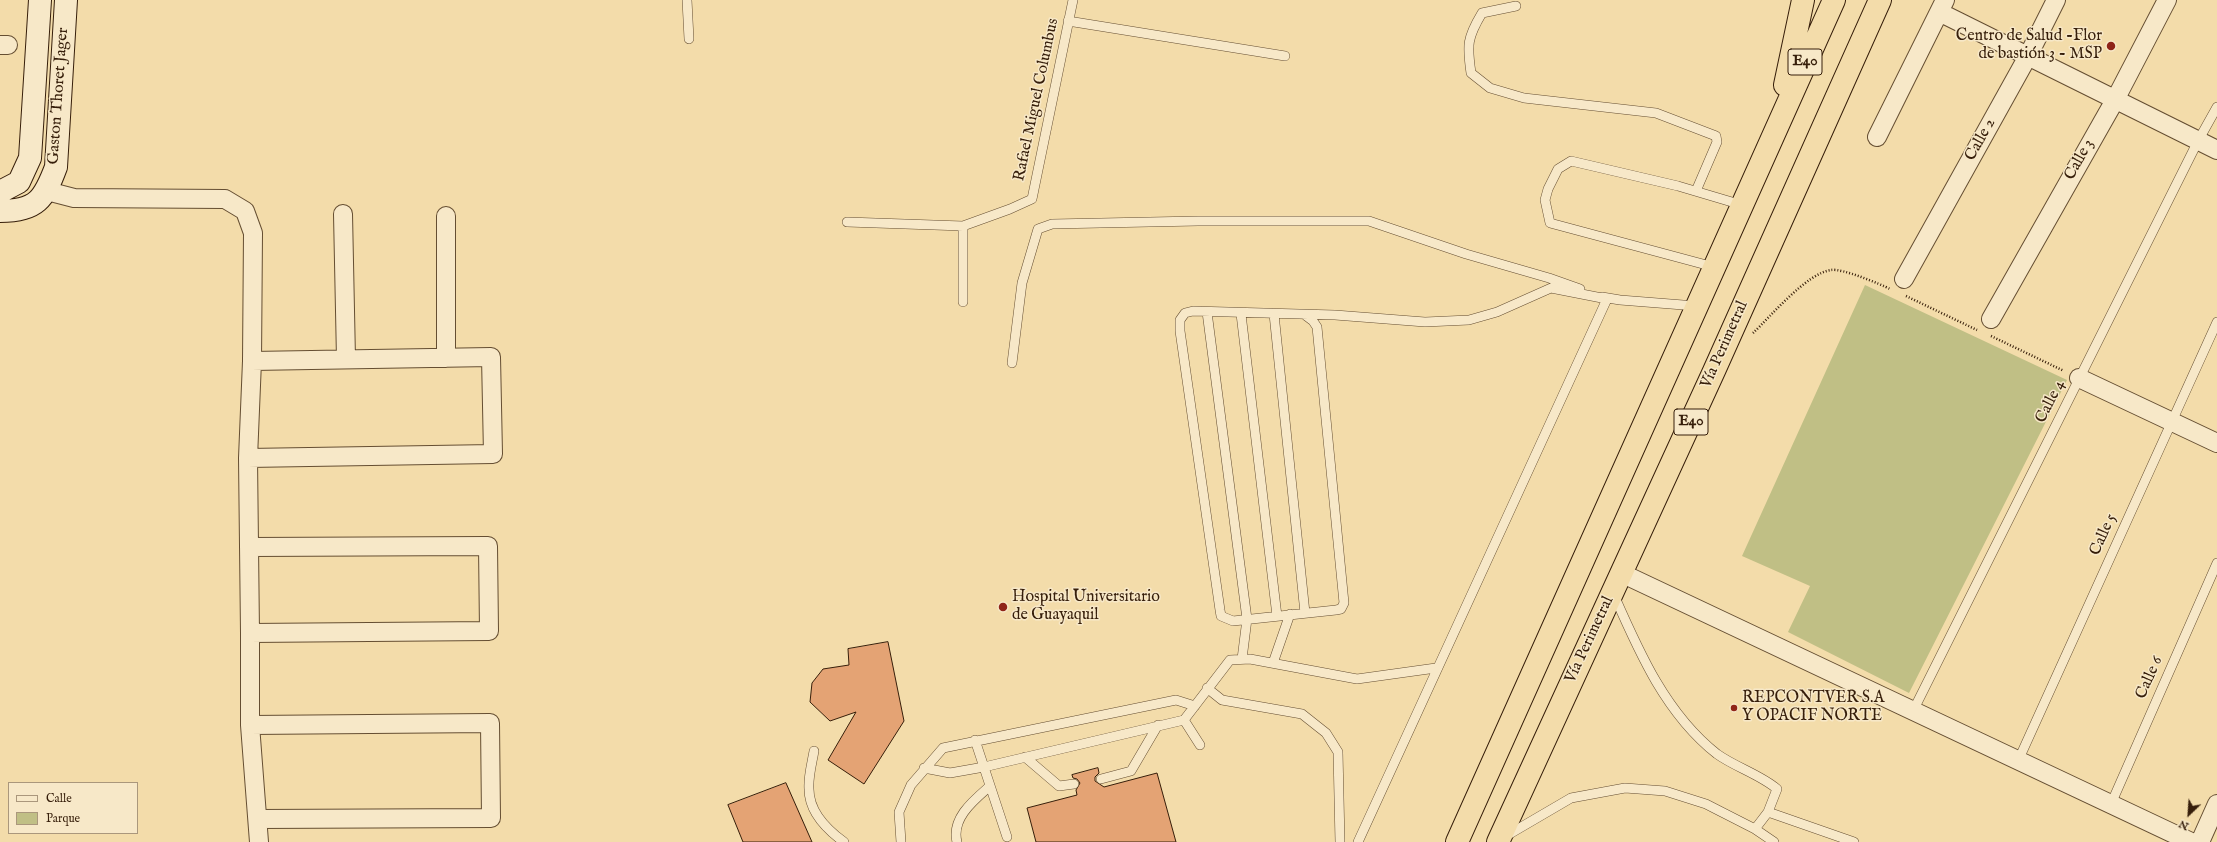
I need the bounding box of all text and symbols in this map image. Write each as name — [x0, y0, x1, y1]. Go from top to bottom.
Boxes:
street label: Rafael Miguel Columbus — [1010, 17, 1064, 183]
street label: Gaston Thoret Jager — [45, 27, 73, 165]
place label: Centro de Salud -Flor de bastión 3 - MSP — [1956, 27, 2102, 65]
marker: Centro de Salud -Flor de bastión 3 - MSP — [2105, 40, 2117, 52]
road number: E40 — [1788, 49, 1822, 75]
street label: Calle 2 — [1962, 115, 2000, 165]
street label: Calle 3 — [2061, 136, 2099, 184]
street label: Vía Perimetral — [1697, 298, 1753, 392]
street label: Calle 4 — [2032, 377, 2070, 427]
road number: E40 — [1674, 409, 1708, 435]
street label: Calle 5 — [2086, 511, 2122, 559]
place label: Hospital Universitario de Guayaquil — [1012, 588, 1160, 626]
street label: Vía Perimetral — [1562, 594, 1618, 686]
marker: Hospital Universitario de Guayaquil — [997, 601, 1009, 613]
street label: Calle 6 — [2132, 654, 2168, 702]
place label: REPCONTVER S.A Y OPACIF NORTE — [1742, 689, 1885, 727]
marker: REPCONTVER S.A Y OPACIF NORTE — [1729, 703, 1739, 713]
legend — [8, 782, 138, 834]
text: Calle — [46, 791, 72, 806]
north arrow — [2169, 794, 2209, 834]
text: Parque — [46, 811, 80, 826]
text: N — [2177, 817, 2191, 833]

